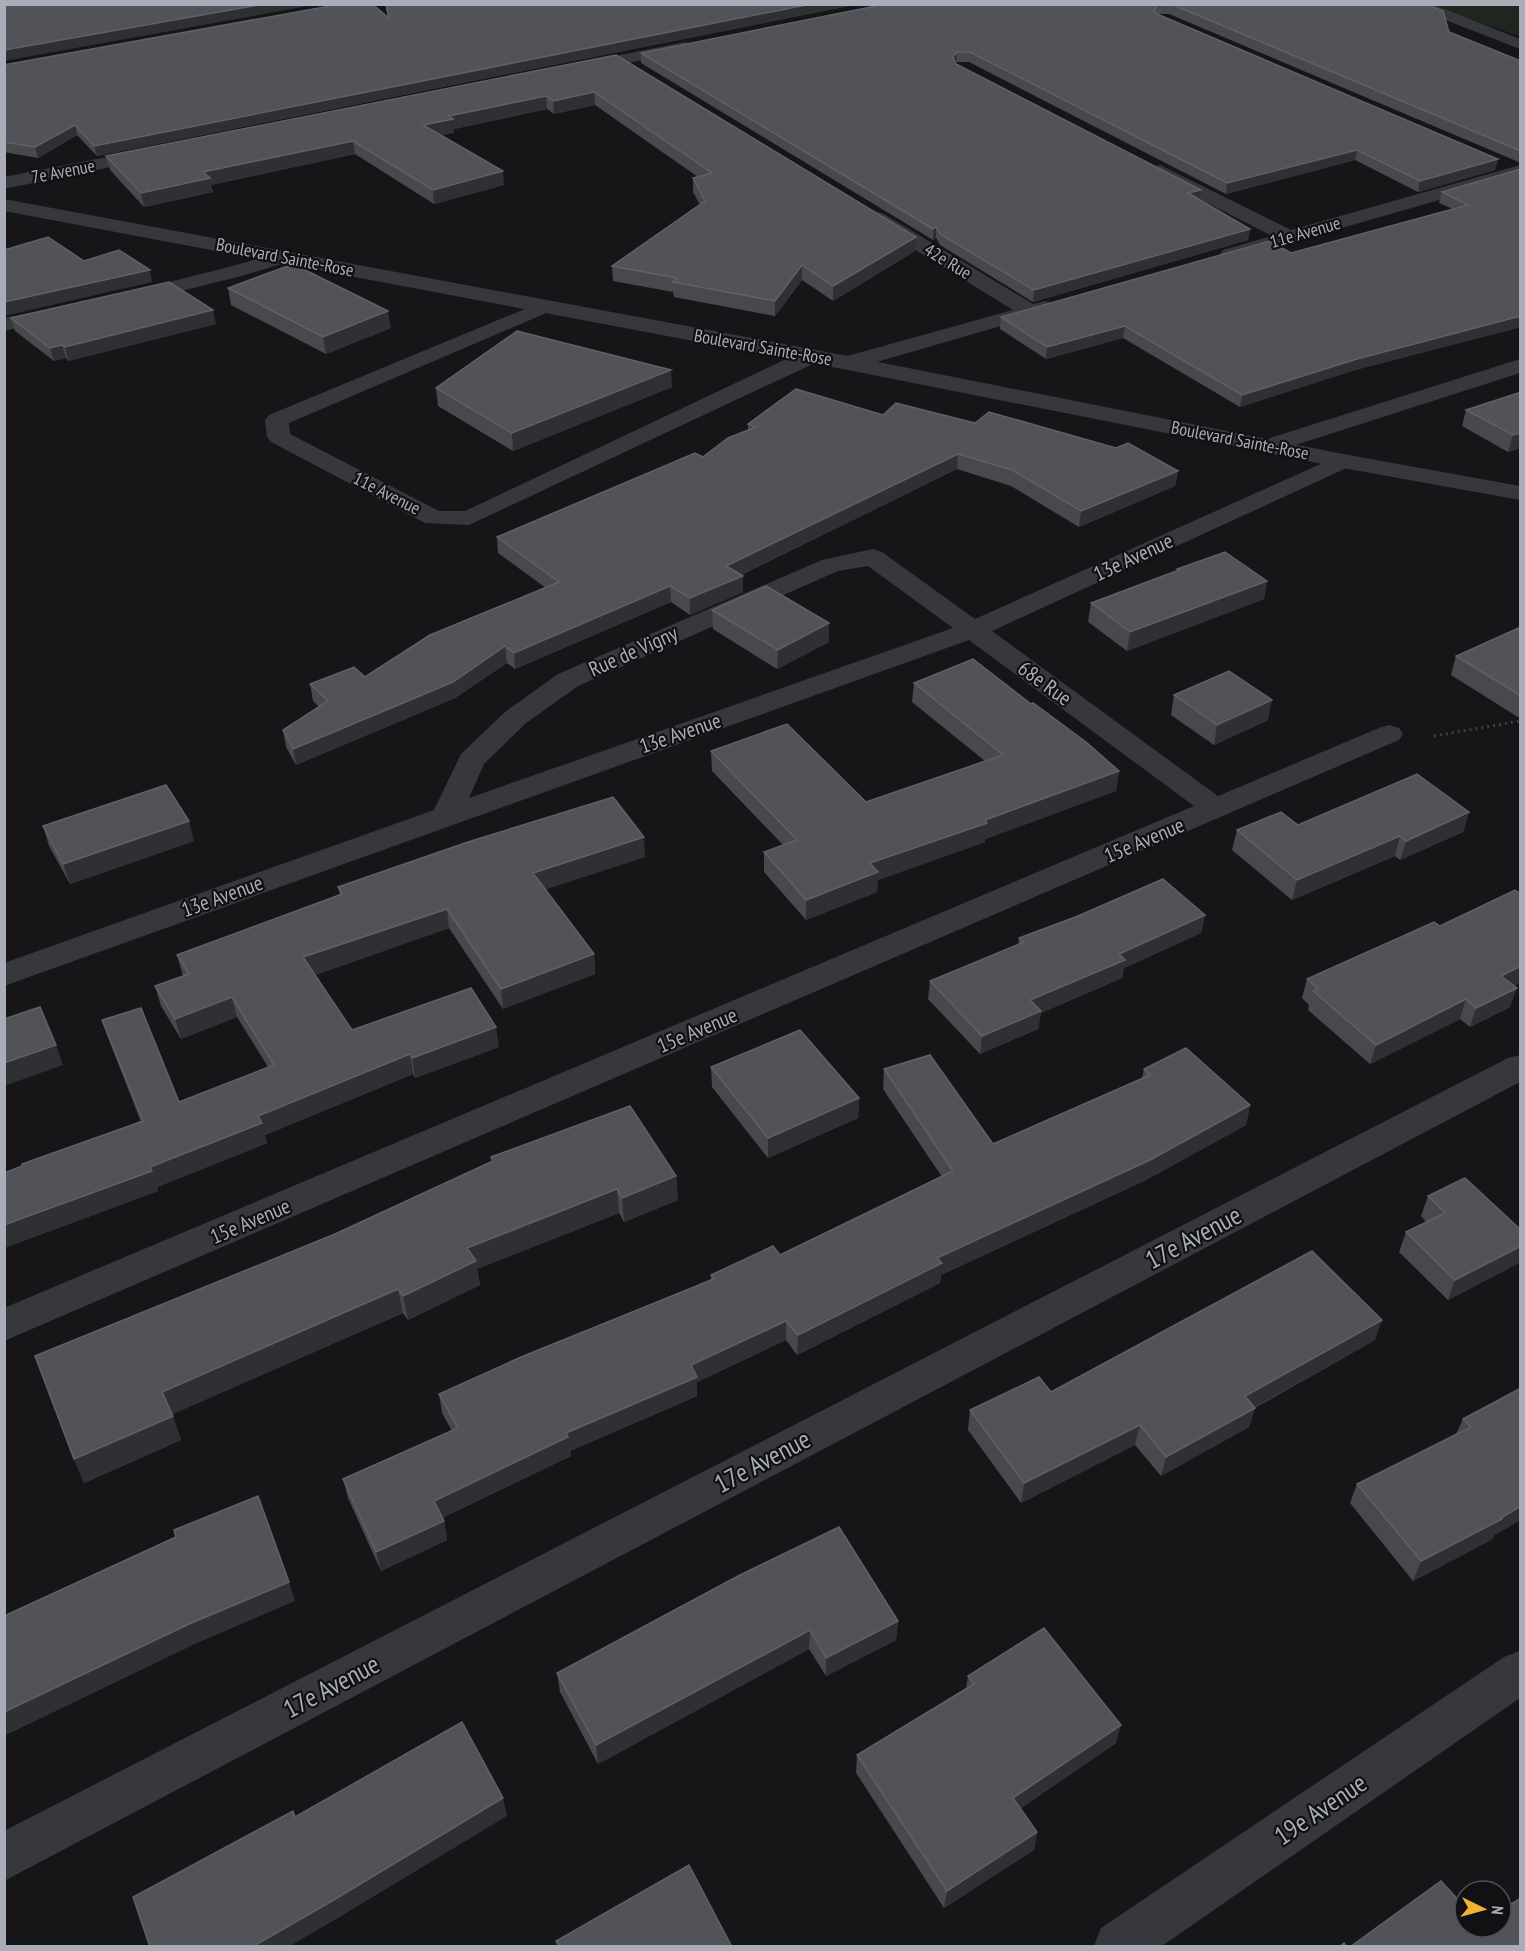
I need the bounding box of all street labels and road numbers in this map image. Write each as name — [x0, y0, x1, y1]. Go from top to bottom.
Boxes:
street label: 7e Avenue — [29, 154, 97, 188]
street label: 11e Avenue — [1267, 211, 1343, 253]
street label: Boulevard Sainte-Rose — [214, 232, 356, 282]
street label: 42e Rue — [920, 238, 976, 284]
street label: Boulevard Sainte-Rose — [692, 324, 834, 370]
street label: Boulevard Sainte-Rose — [1169, 415, 1311, 465]
street label: 11e Avenue — [349, 466, 425, 520]
street label: 13e Avenue — [1089, 527, 1177, 587]
street label: Rue de Vigny — [584, 619, 682, 683]
street label: 68e Rue — [1013, 654, 1077, 712]
street label: 13e Avenue — [636, 706, 724, 760]
street label: 15e Avenue — [1100, 811, 1188, 869]
street label: 13e Avenue — [178, 869, 266, 923]
street label: 15e Avenue — [653, 1001, 741, 1059]
street label: 15e Avenue — [206, 1192, 294, 1250]
street label: 17e Avenue — [1139, 1198, 1247, 1276]
street label: 17e Avenue — [708, 1422, 816, 1500]
street label: 17e Avenue — [277, 1647, 385, 1725]
street label: 19e Avenue — [1267, 1766, 1373, 1852]

